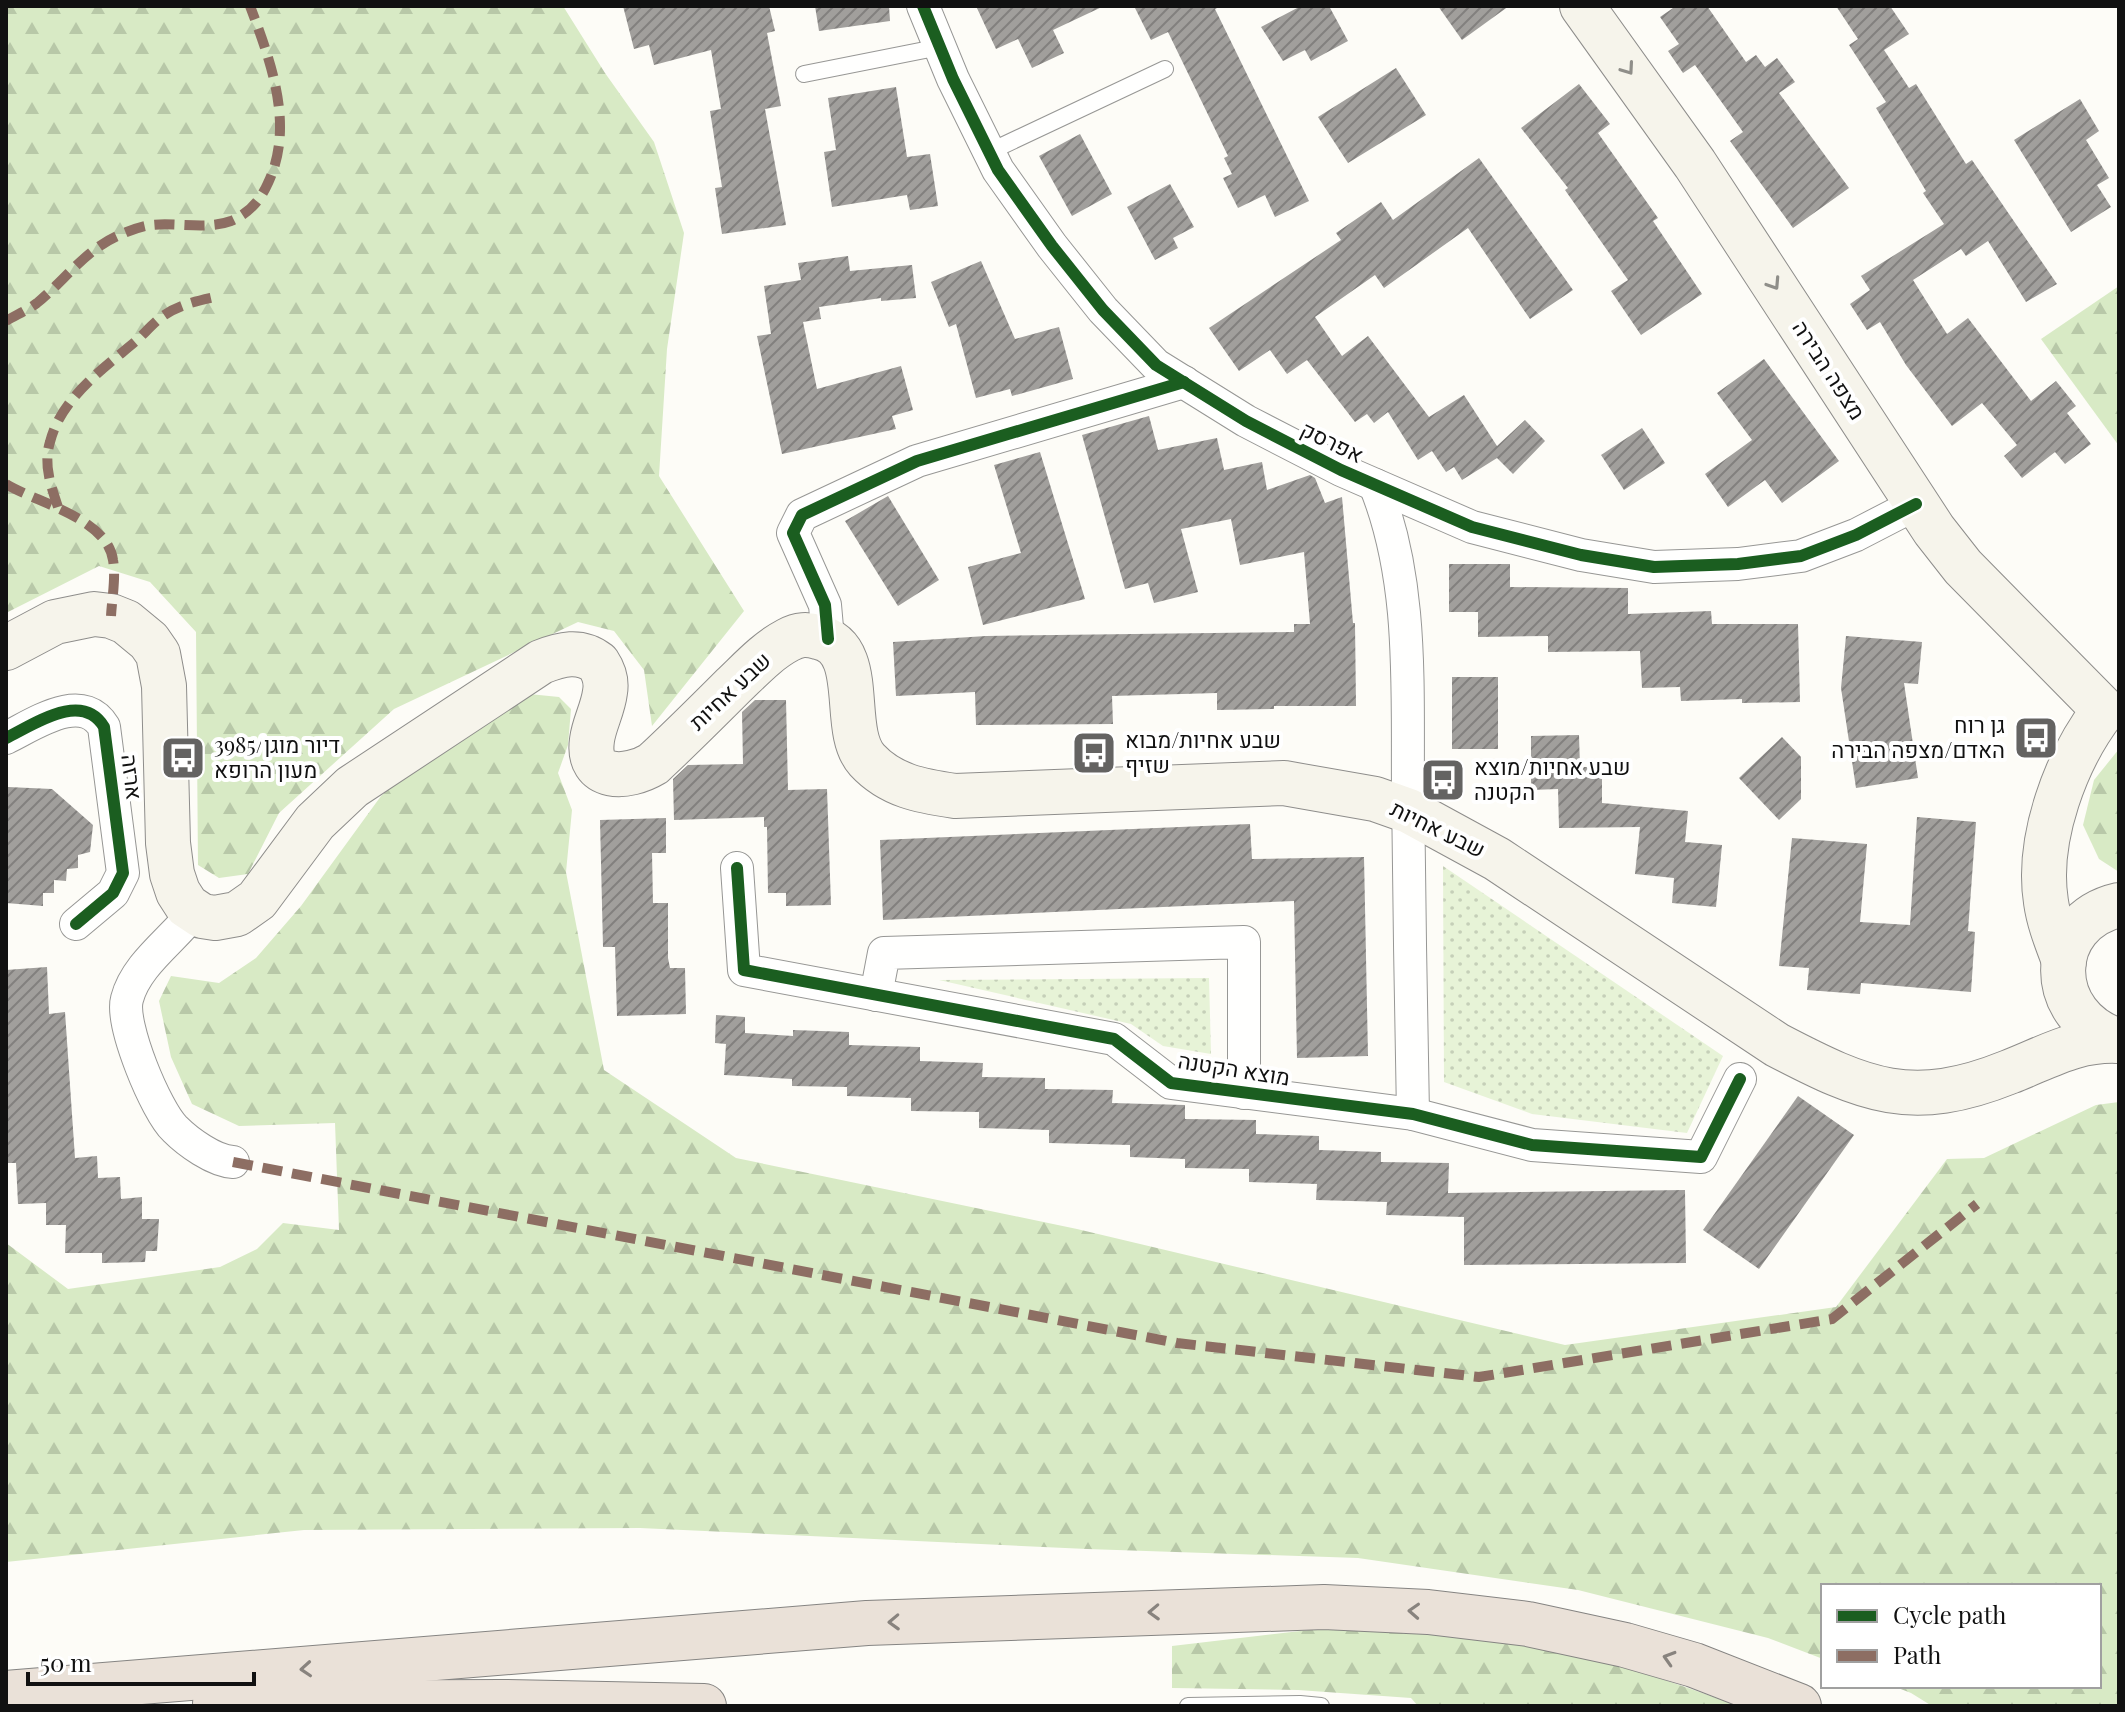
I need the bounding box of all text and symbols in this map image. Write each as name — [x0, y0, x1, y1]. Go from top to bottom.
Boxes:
one-way arrow — [1618, 60, 1633, 74]
one-way arrow — [1764, 275, 1779, 290]
street label: מצפה הבירה — [1786, 314, 1873, 425]
street label: אפרסק — [1296, 413, 1369, 469]
street label: שבע אחיות — [682, 645, 777, 736]
place label: גן רוח האדם/מצפה הבירה — [1831, 709, 2005, 764]
bus stop icon: גן רוח האדם/מצפה הבירה — [2012, 714, 2060, 762]
place label: שבע אחיות/מבוא שזיף — [1125, 724, 1281, 779]
place label: 3985/דיור מוגן מעון הרופא — [214, 729, 340, 784]
bus stop icon: שבע אחיות/מבוא שזיף — [1070, 729, 1118, 777]
bus stop icon: 3985/דיור מוגן מעון הרופא — [159, 734, 207, 782]
place label: שבע אחיות/מוצא הקטנה — [1474, 751, 1630, 806]
street label: ארזה — [115, 752, 151, 801]
bus stop icon: שבע אחיות/מוצא הקטנה — [1419, 756, 1467, 804]
street label: שבע אחיות — [1386, 792, 1491, 864]
street label: מוצא הקטנה — [1176, 1044, 1292, 1092]
legend — [1821, 1584, 2101, 1688]
text: Cycle path — [1893, 1598, 2006, 1630]
one-way arrow — [1147, 1603, 1160, 1621]
one-way arrow — [1407, 1603, 1420, 1620]
one-way arrow — [887, 1613, 900, 1630]
scale bar — [28, 1636, 254, 1686]
text: Path — [1893, 1638, 1941, 1670]
text: 50 m — [40, 1646, 92, 1678]
one-way arrow — [1663, 1651, 1676, 1667]
one-way arrow — [299, 1660, 312, 1677]

